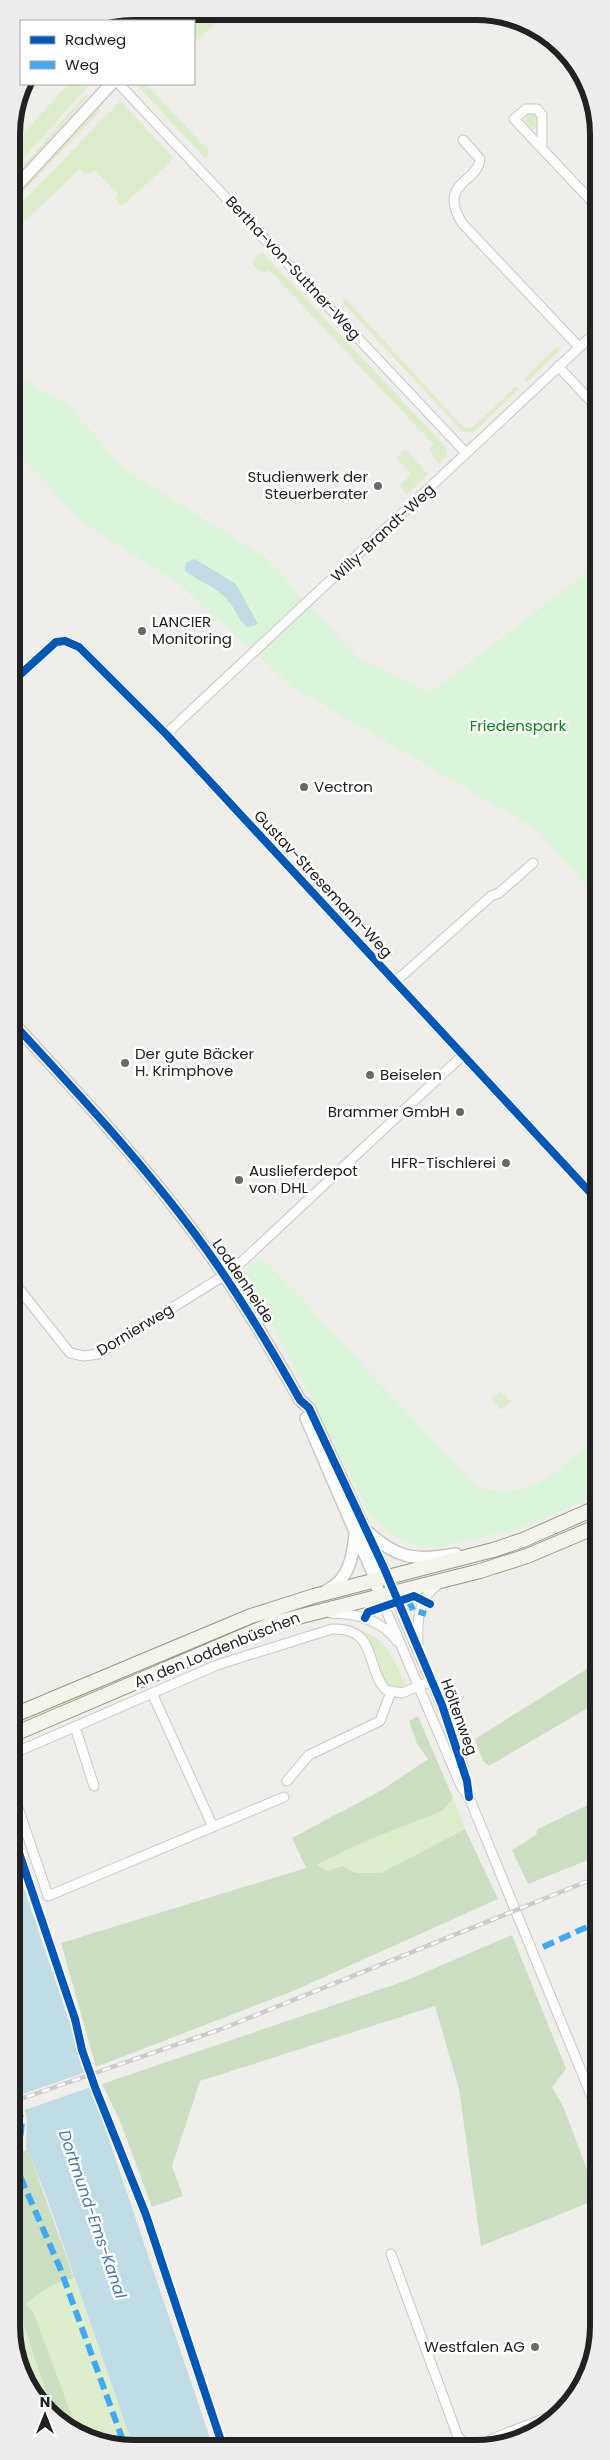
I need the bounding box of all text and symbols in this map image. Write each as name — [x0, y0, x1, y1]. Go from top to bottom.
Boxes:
legend — [20, 20, 195, 85]
text: Radweg — [65, 29, 126, 50]
text: Weg — [65, 54, 99, 75]
street label: Bertha-von-Suttner-Weg — [221, 191, 366, 344]
place label: Studienwerk der Steuerberater — [247, 466, 368, 504]
street label: Willy-Brandt-Weg — [326, 479, 439, 586]
marker: Studienwerk der Steuerberater — [372, 480, 384, 492]
place label: LANCIER Monitoring — [152, 611, 232, 649]
marker: LANCIER Monitoring — [136, 625, 148, 637]
park label: Friedenspark — [470, 715, 567, 736]
place label: Vectron — [314, 776, 373, 797]
marker: Vectron — [298, 781, 310, 793]
street label: Gustav-Stresemann-Weg — [249, 805, 397, 962]
place label: Der gute Bäcker H. Krimphove — [135, 1043, 254, 1081]
marker: Der gute Bäcker H. Krimphove — [119, 1057, 131, 1069]
place label: Beiselen — [380, 1064, 442, 1085]
marker: Beiselen — [364, 1069, 376, 1081]
place label: Brammer GmbH — [328, 1101, 450, 1122]
marker: Brammer GmbH — [454, 1106, 466, 1118]
place label: HFR-Tischlerei — [391, 1152, 496, 1173]
marker: HFR-Tischlerei — [500, 1157, 512, 1169]
place label: Auslieferdepot von DHL — [249, 1160, 358, 1198]
marker: Auslieferdepot von DHL — [233, 1174, 245, 1186]
street label: Loddenheide — [208, 1235, 279, 1327]
street label: Dornierweg — [93, 1298, 177, 1361]
street label: An den Loddenbüschen — [131, 1607, 303, 1692]
street label: Höltenweg — [436, 1676, 483, 1758]
water label: Dortmund-Ems-Kanal — [53, 2127, 132, 2302]
place label: Westfalen AG — [424, 2336, 525, 2357]
marker: Westfalen AG — [529, 2341, 541, 2353]
north arrow — [20, 2390, 70, 2440]
text: N — [40, 2392, 50, 2412]

